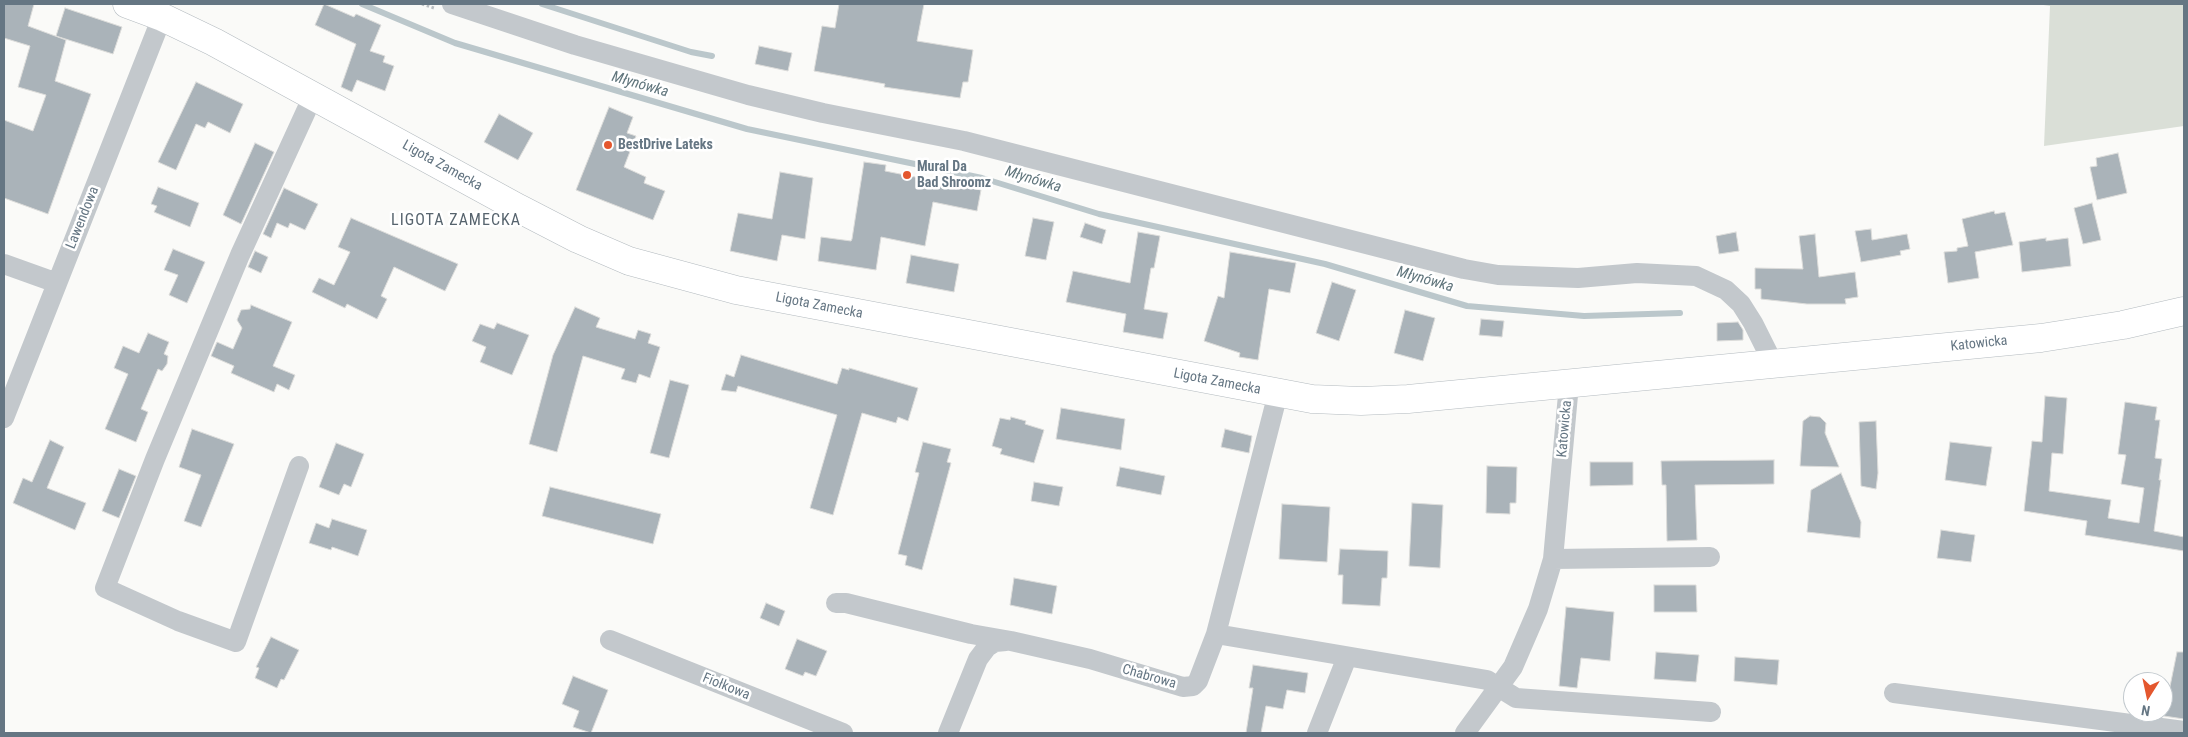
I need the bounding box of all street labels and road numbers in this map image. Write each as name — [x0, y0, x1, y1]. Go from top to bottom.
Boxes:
street label: Ligota Zamecka — [399, 137, 485, 195]
street label: Lawendowa — [63, 184, 103, 252]
street label: Ligota Zamecka — [774, 289, 864, 323]
street label: Katowicka — [1950, 333, 2008, 355]
street label: Ligota Zamecka — [1172, 365, 1262, 399]
street label: Katowicka — [1554, 400, 1576, 458]
street label: Chabrowa — [1120, 661, 1178, 693]
street label: Fiołkowa — [700, 670, 752, 704]

